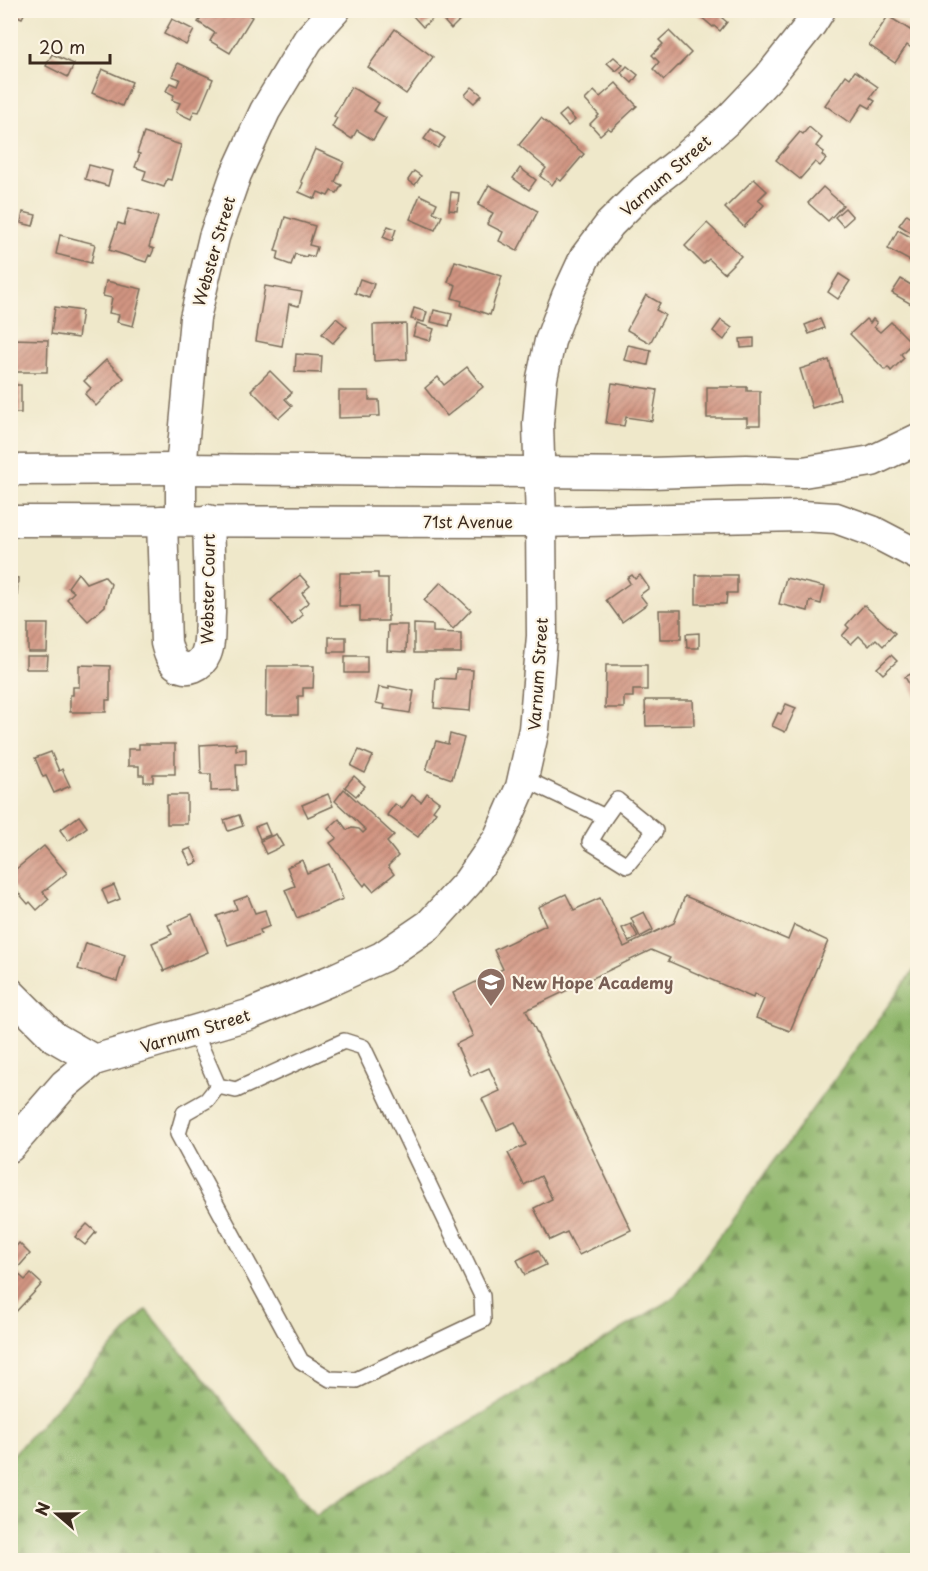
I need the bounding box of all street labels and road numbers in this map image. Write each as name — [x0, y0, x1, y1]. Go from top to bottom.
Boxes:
street label: Varnum Street — [614, 128, 716, 221]
street label: Webster Street — [186, 193, 240, 309]
street label: 71st Avenue — [423, 509, 513, 533]
street label: Webster Court — [194, 533, 220, 645]
street label: Varnum Street — [521, 616, 553, 731]
street label: Varnum Street — [137, 1002, 253, 1058]

